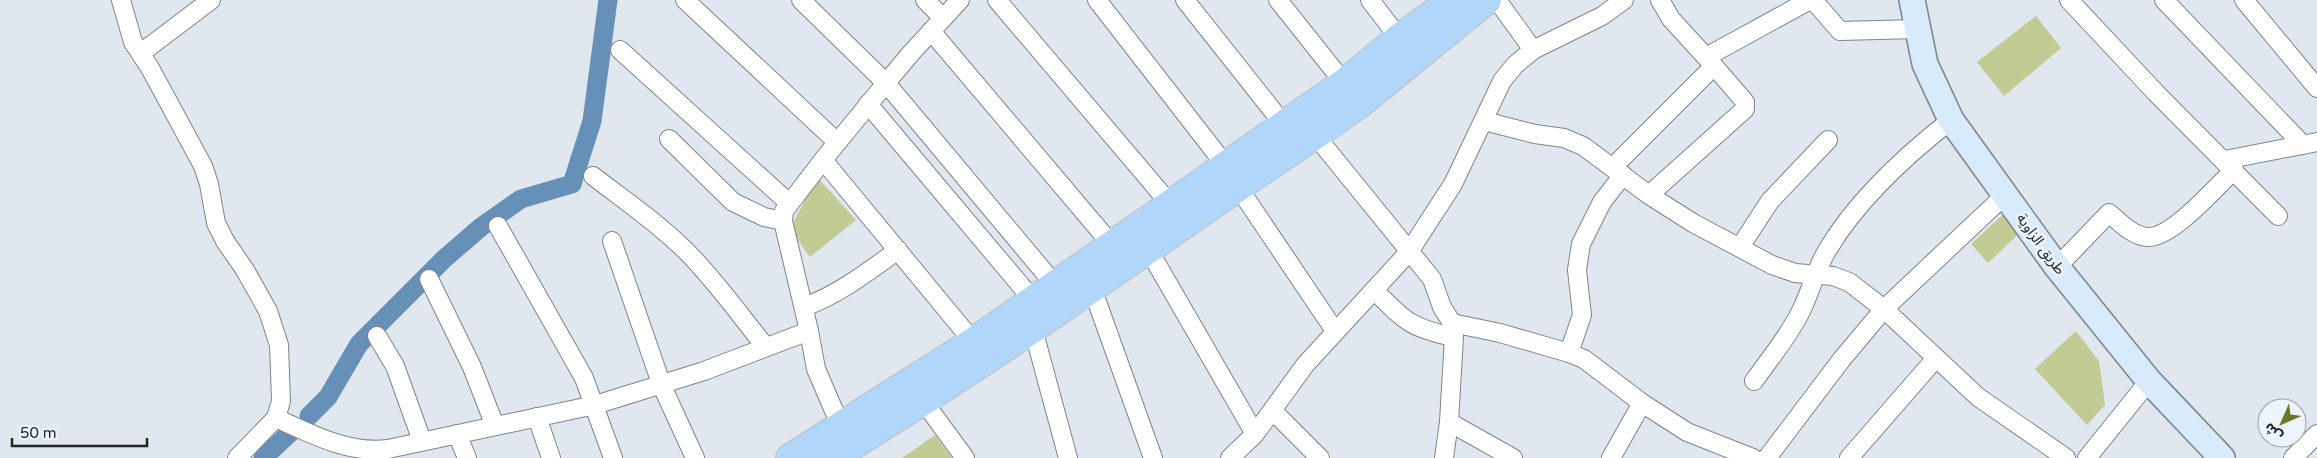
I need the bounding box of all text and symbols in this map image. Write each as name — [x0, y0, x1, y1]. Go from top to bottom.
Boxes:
street label: طريق الزاوية — [2012, 210, 2069, 279]
north arrow — [2257, 398, 2307, 448]
scale bar — [12, 416, 148, 448]
text: ش — [2260, 419, 2286, 445]
text: 50 m — [20, 424, 57, 442]

